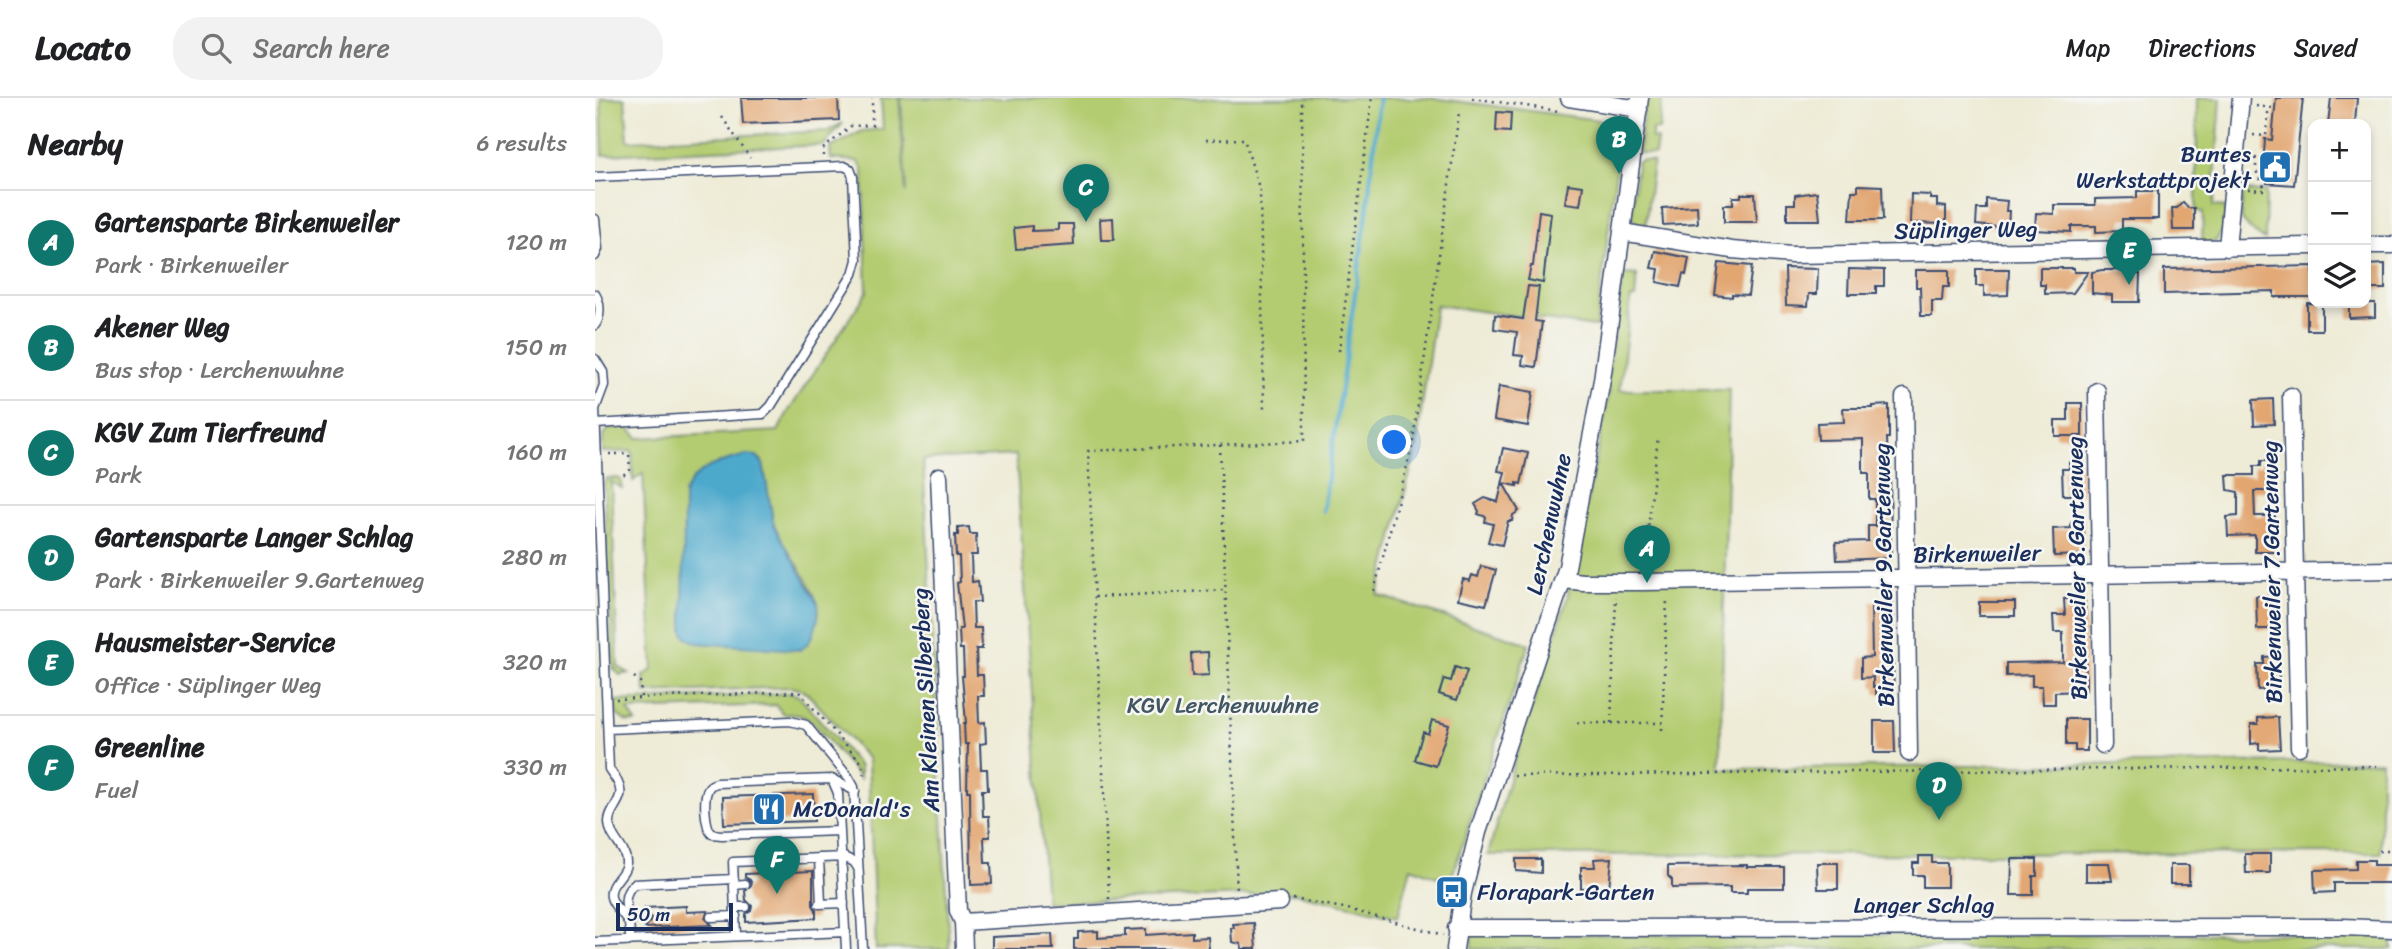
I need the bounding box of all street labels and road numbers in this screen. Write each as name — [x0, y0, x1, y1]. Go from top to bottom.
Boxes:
street label: Süplinger Weg — [1894, 208, 2038, 252]
street label: Birkenweiler 8.Gartenweg — [2054, 435, 2100, 700]
street label: Birkenweiler 7.Gartenweg — [2249, 440, 2295, 704]
street label: Birkenweiler 9.Gartenweg — [1861, 442, 1907, 707]
street label: Lerchenwuhne — [1514, 449, 1584, 599]
street label: Birkenweiler — [1913, 532, 2043, 576]
street label: Am Kleinen Silberberg — [900, 586, 952, 814]
street label: Langer Schlag — [1853, 885, 1995, 926]

